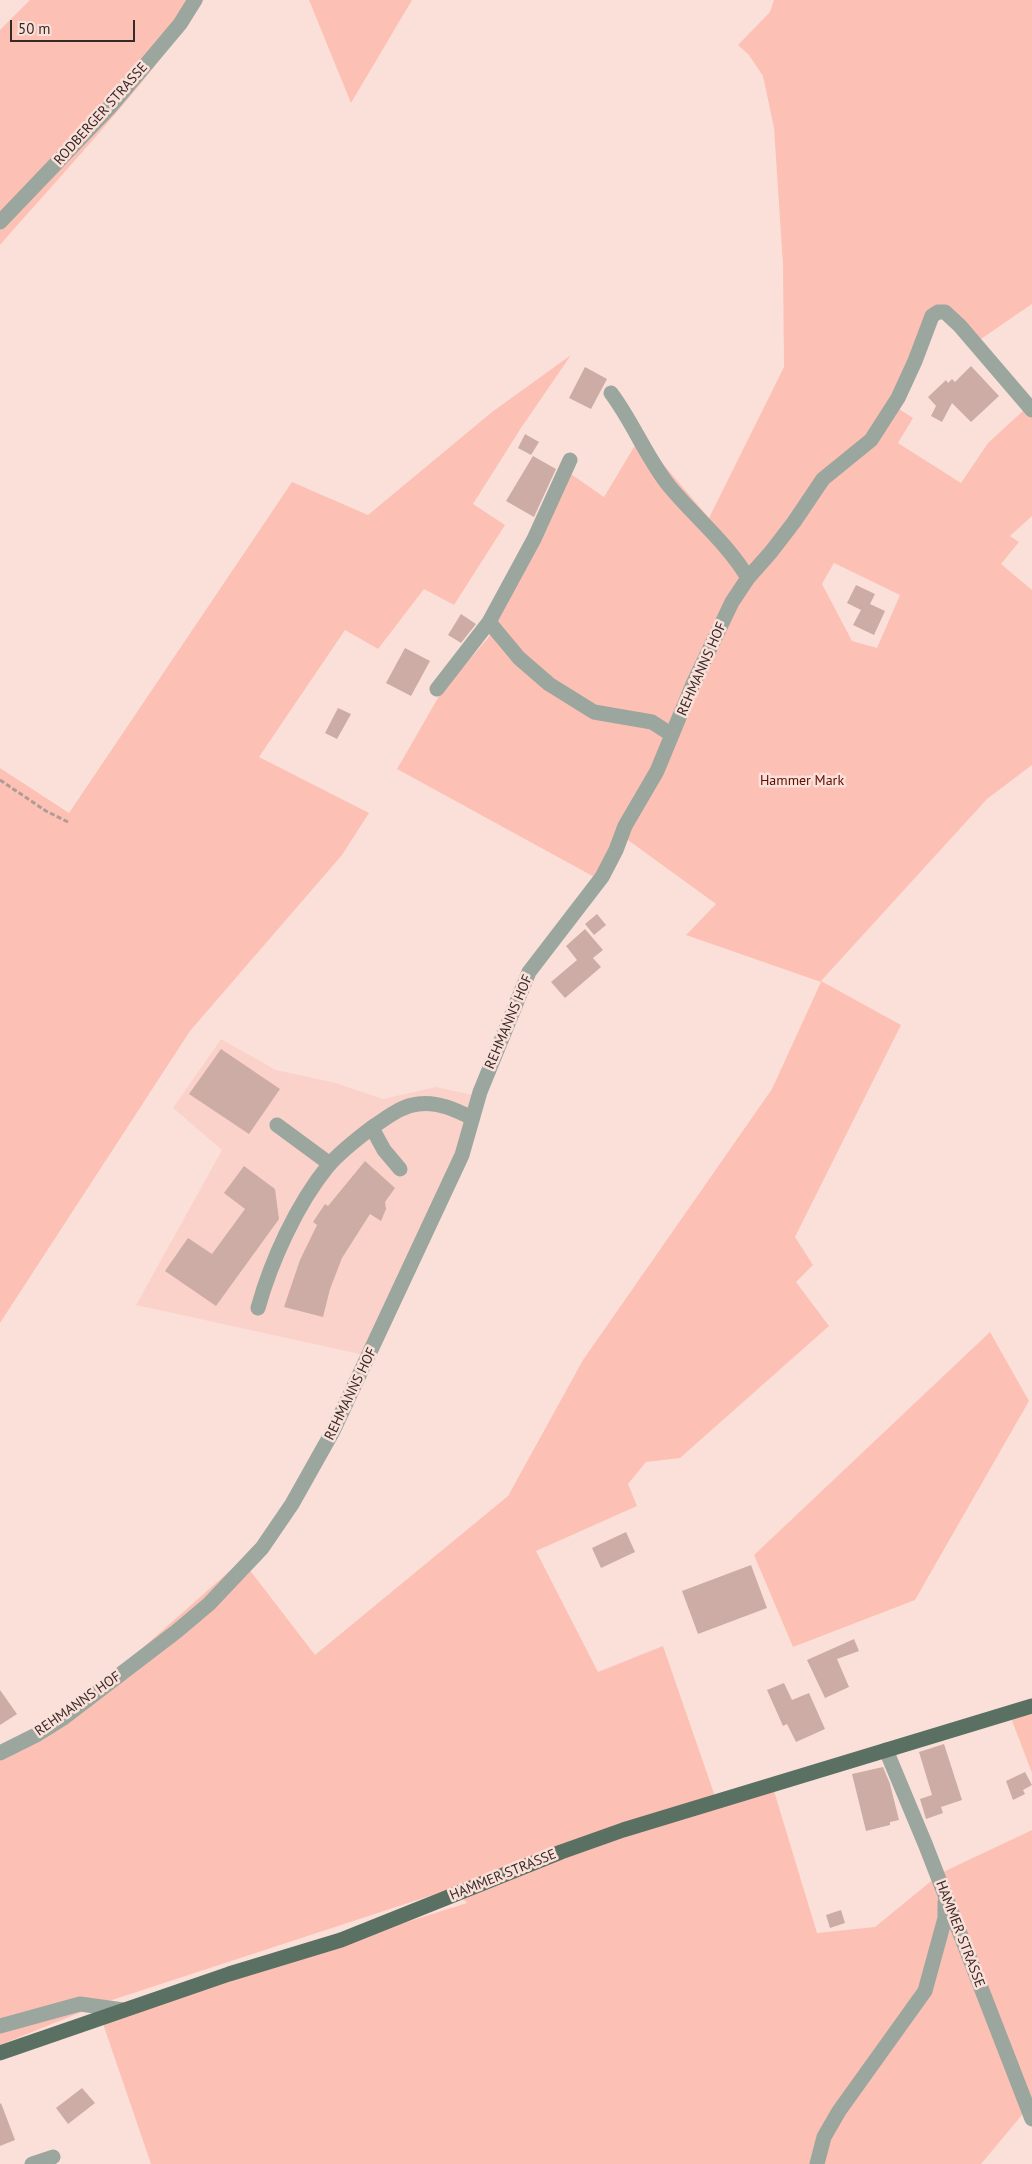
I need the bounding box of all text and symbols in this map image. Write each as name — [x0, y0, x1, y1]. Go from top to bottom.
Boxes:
scale bar — [12, 10, 138, 42]
text: 50 m — [18, 19, 51, 38]
street label: RODBERGER STRASSE — [51, 59, 151, 169]
street label: REHMANNS HOF — [674, 620, 730, 718]
park label: Hammer Mark — [760, 773, 844, 789]
street label: REHMANNS HOF — [482, 972, 536, 1072]
street label: REHMANNS HOF — [321, 1345, 381, 1443]
street label: REHMANNS HOF — [32, 1668, 124, 1740]
street label: HAMMER STRASSE — [447, 1846, 559, 1904]
street label: HAMMER STRASSE — [932, 1878, 988, 1990]

